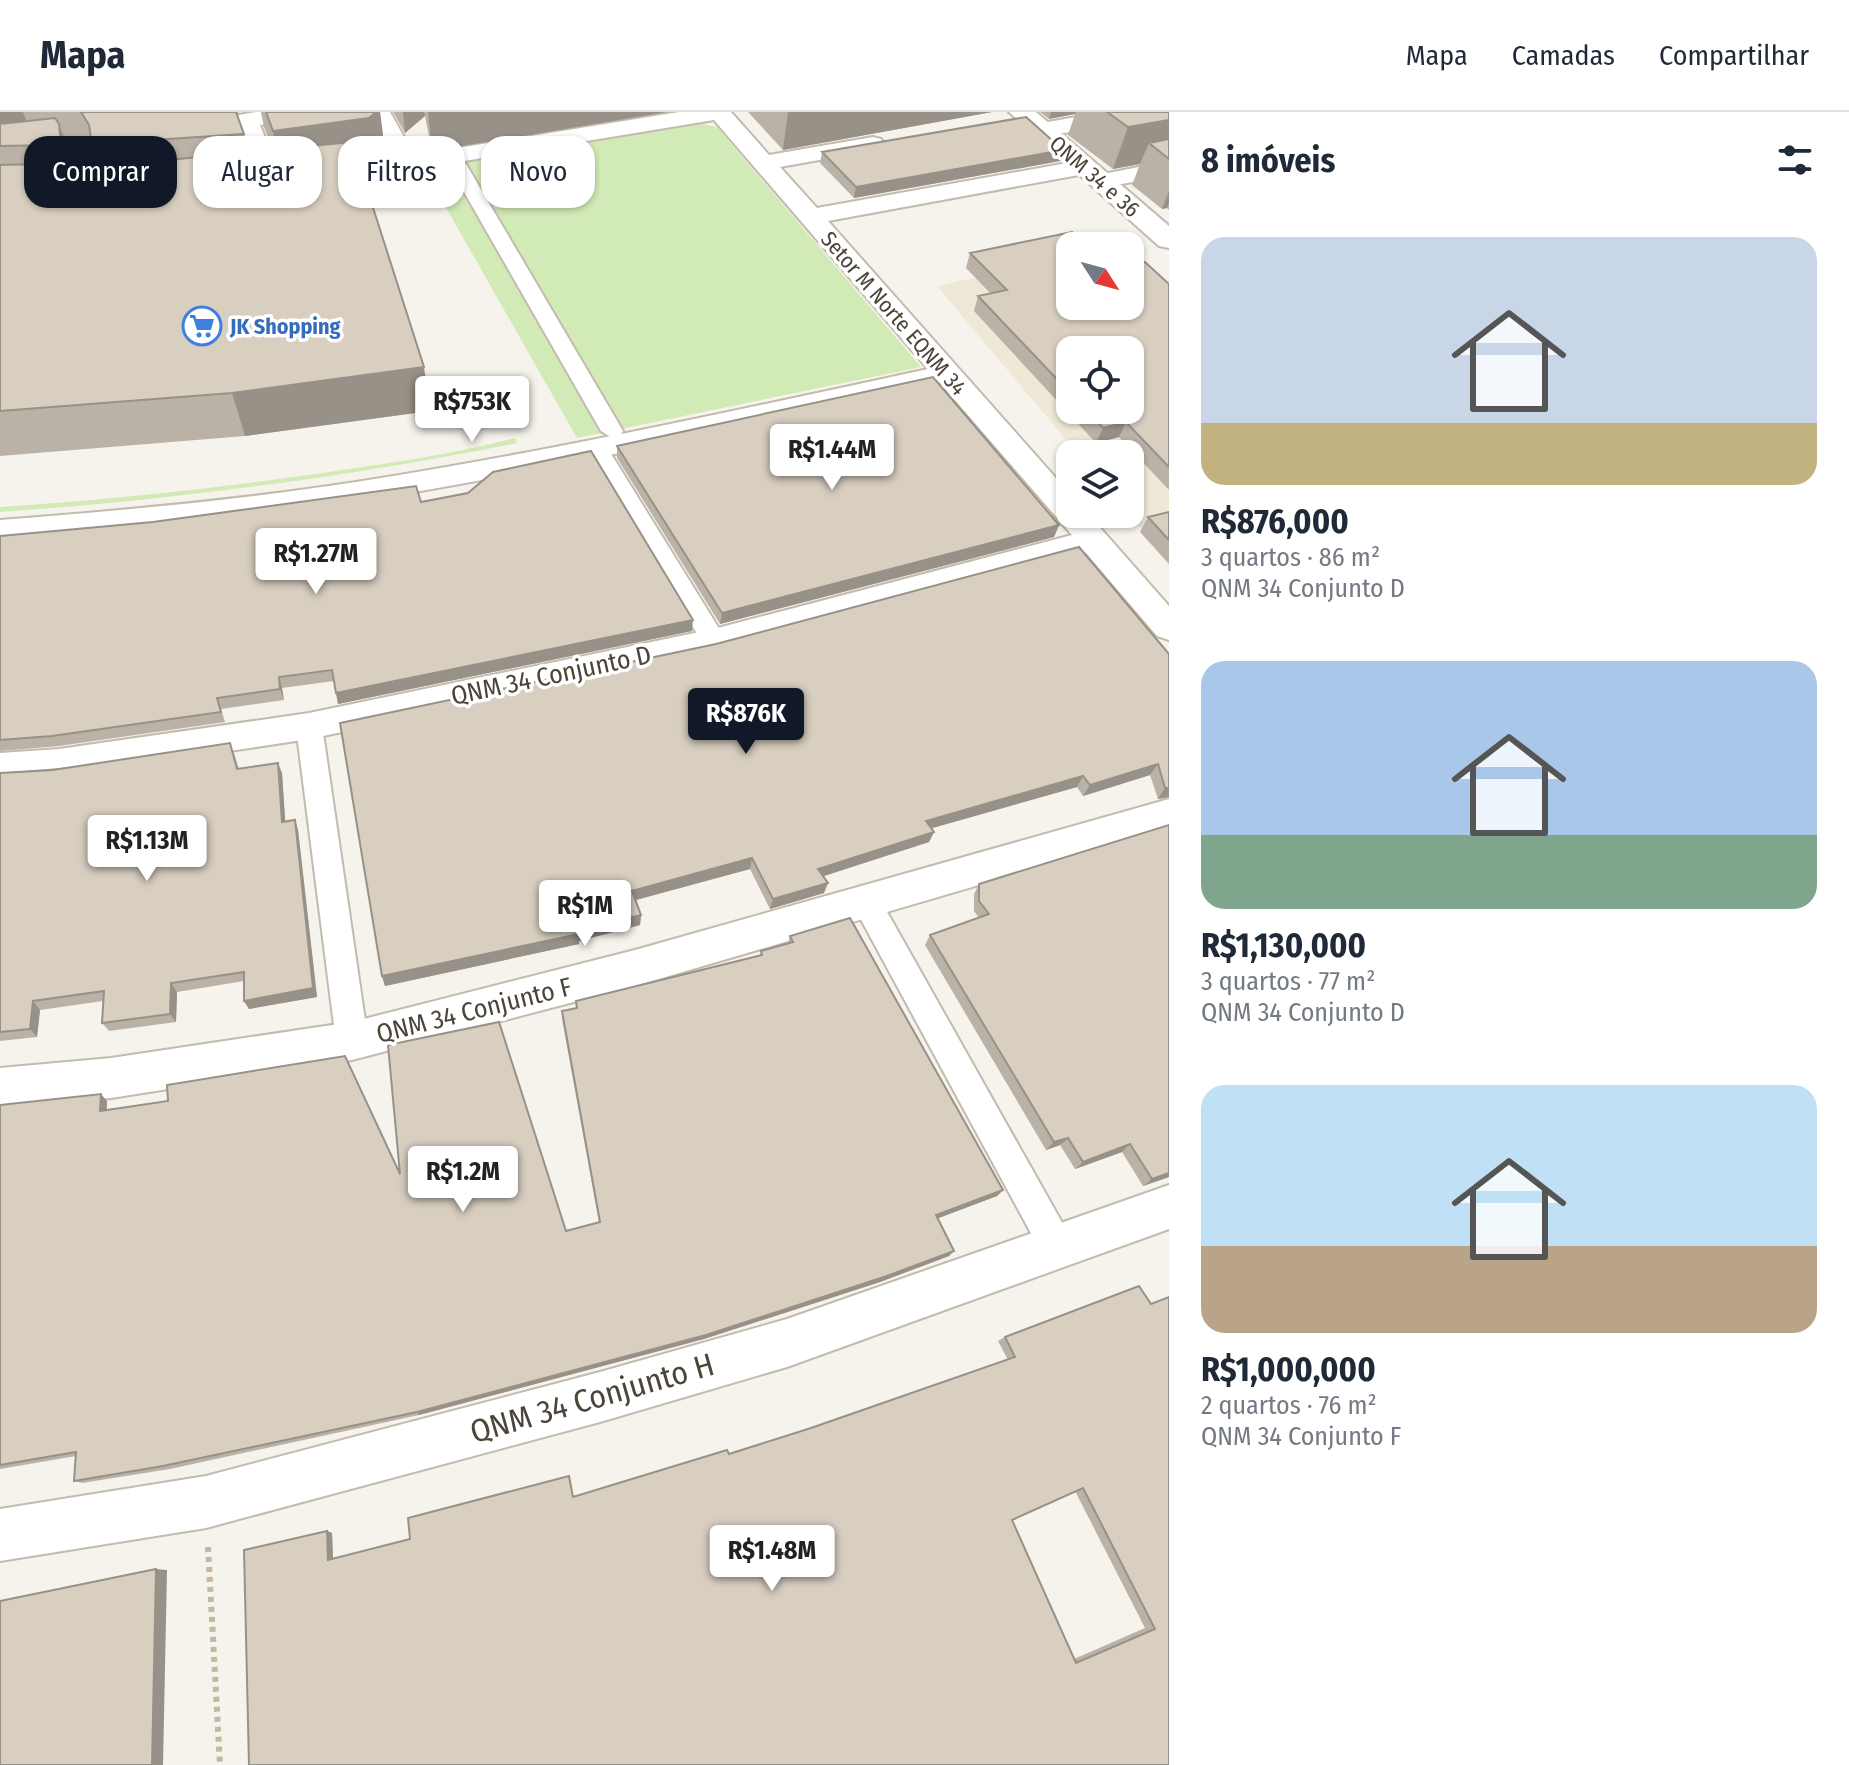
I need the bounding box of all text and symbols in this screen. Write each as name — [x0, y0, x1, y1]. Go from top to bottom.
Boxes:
text: Mapa — [40, 32, 125, 78]
text: Mapa — [1406, 39, 1468, 72]
text: Camadas — [1512, 39, 1615, 72]
text: Compartilhar — [1659, 39, 1809, 72]
street label: QNM 34 e 36 — [1044, 130, 1145, 223]
chip: Comprar — [24, 136, 177, 208]
chip: Alugar — [193, 136, 322, 208]
chip: Filtros — [338, 136, 465, 208]
chip: Novo — [481, 136, 595, 208]
icon: filters — [1773, 138, 1817, 182]
text: 8 imóveis — [1201, 140, 1335, 181]
street label: Setor M Norte EQNM 34 — [815, 226, 972, 401]
north arrow — [1056, 232, 1144, 320]
map controls — [1056, 232, 1144, 528]
icon: home — [1437, 289, 1581, 433]
supermarket icon: JK Shopping — [181, 305, 223, 347]
place label: JK Shopping — [229, 313, 341, 340]
button: locate — [1056, 336, 1144, 424]
pin: R$753K — [407, 376, 537, 444]
text: R$753K — [433, 386, 511, 417]
pin: R$1.44M — [758, 424, 906, 492]
text: R$1.44M — [788, 434, 876, 465]
button: layers — [1056, 440, 1144, 528]
text: R$876,000 — [1201, 501, 1349, 542]
pin: R$1.27M — [242, 528, 390, 596]
text: R$1.27M — [273, 538, 359, 569]
text: 3 quartos · 86 m² — [1201, 542, 1380, 573]
text: QNM 34 Conjunto D — [1201, 573, 1405, 604]
street label: QNM 34 Conjunto D — [448, 639, 654, 712]
pin: R$876K — [681, 688, 811, 756]
text: R$876K — [706, 698, 786, 729]
icon: home — [1437, 713, 1581, 857]
pin: R$1.13M — [73, 815, 221, 883]
text: R$1.13M — [106, 825, 188, 856]
pin: R$1M — [538, 880, 632, 948]
text: R$1M — [557, 890, 613, 921]
text: R$1,130,000 — [1201, 925, 1366, 966]
text: 3 quartos · 77 m² — [1201, 966, 1375, 997]
street label: QNM 34 Conjunto F — [373, 971, 575, 1050]
text: QNM 34 Conjunto D — [1201, 997, 1405, 1028]
icon: home — [1437, 1137, 1581, 1281]
pin: R$1.2M — [398, 1146, 528, 1214]
text: R$1.2M — [426, 1156, 500, 1187]
street label: QNM 34 Conjunto H — [466, 1345, 718, 1451]
text: R$1,000,000 — [1201, 1349, 1376, 1390]
text: 2 quartos · 76 m² — [1201, 1390, 1377, 1421]
text: QNM 34 Conjunto F — [1201, 1421, 1401, 1452]
pin: R$1.48M — [698, 1525, 846, 1593]
text: R$1.48M — [728, 1535, 816, 1566]

